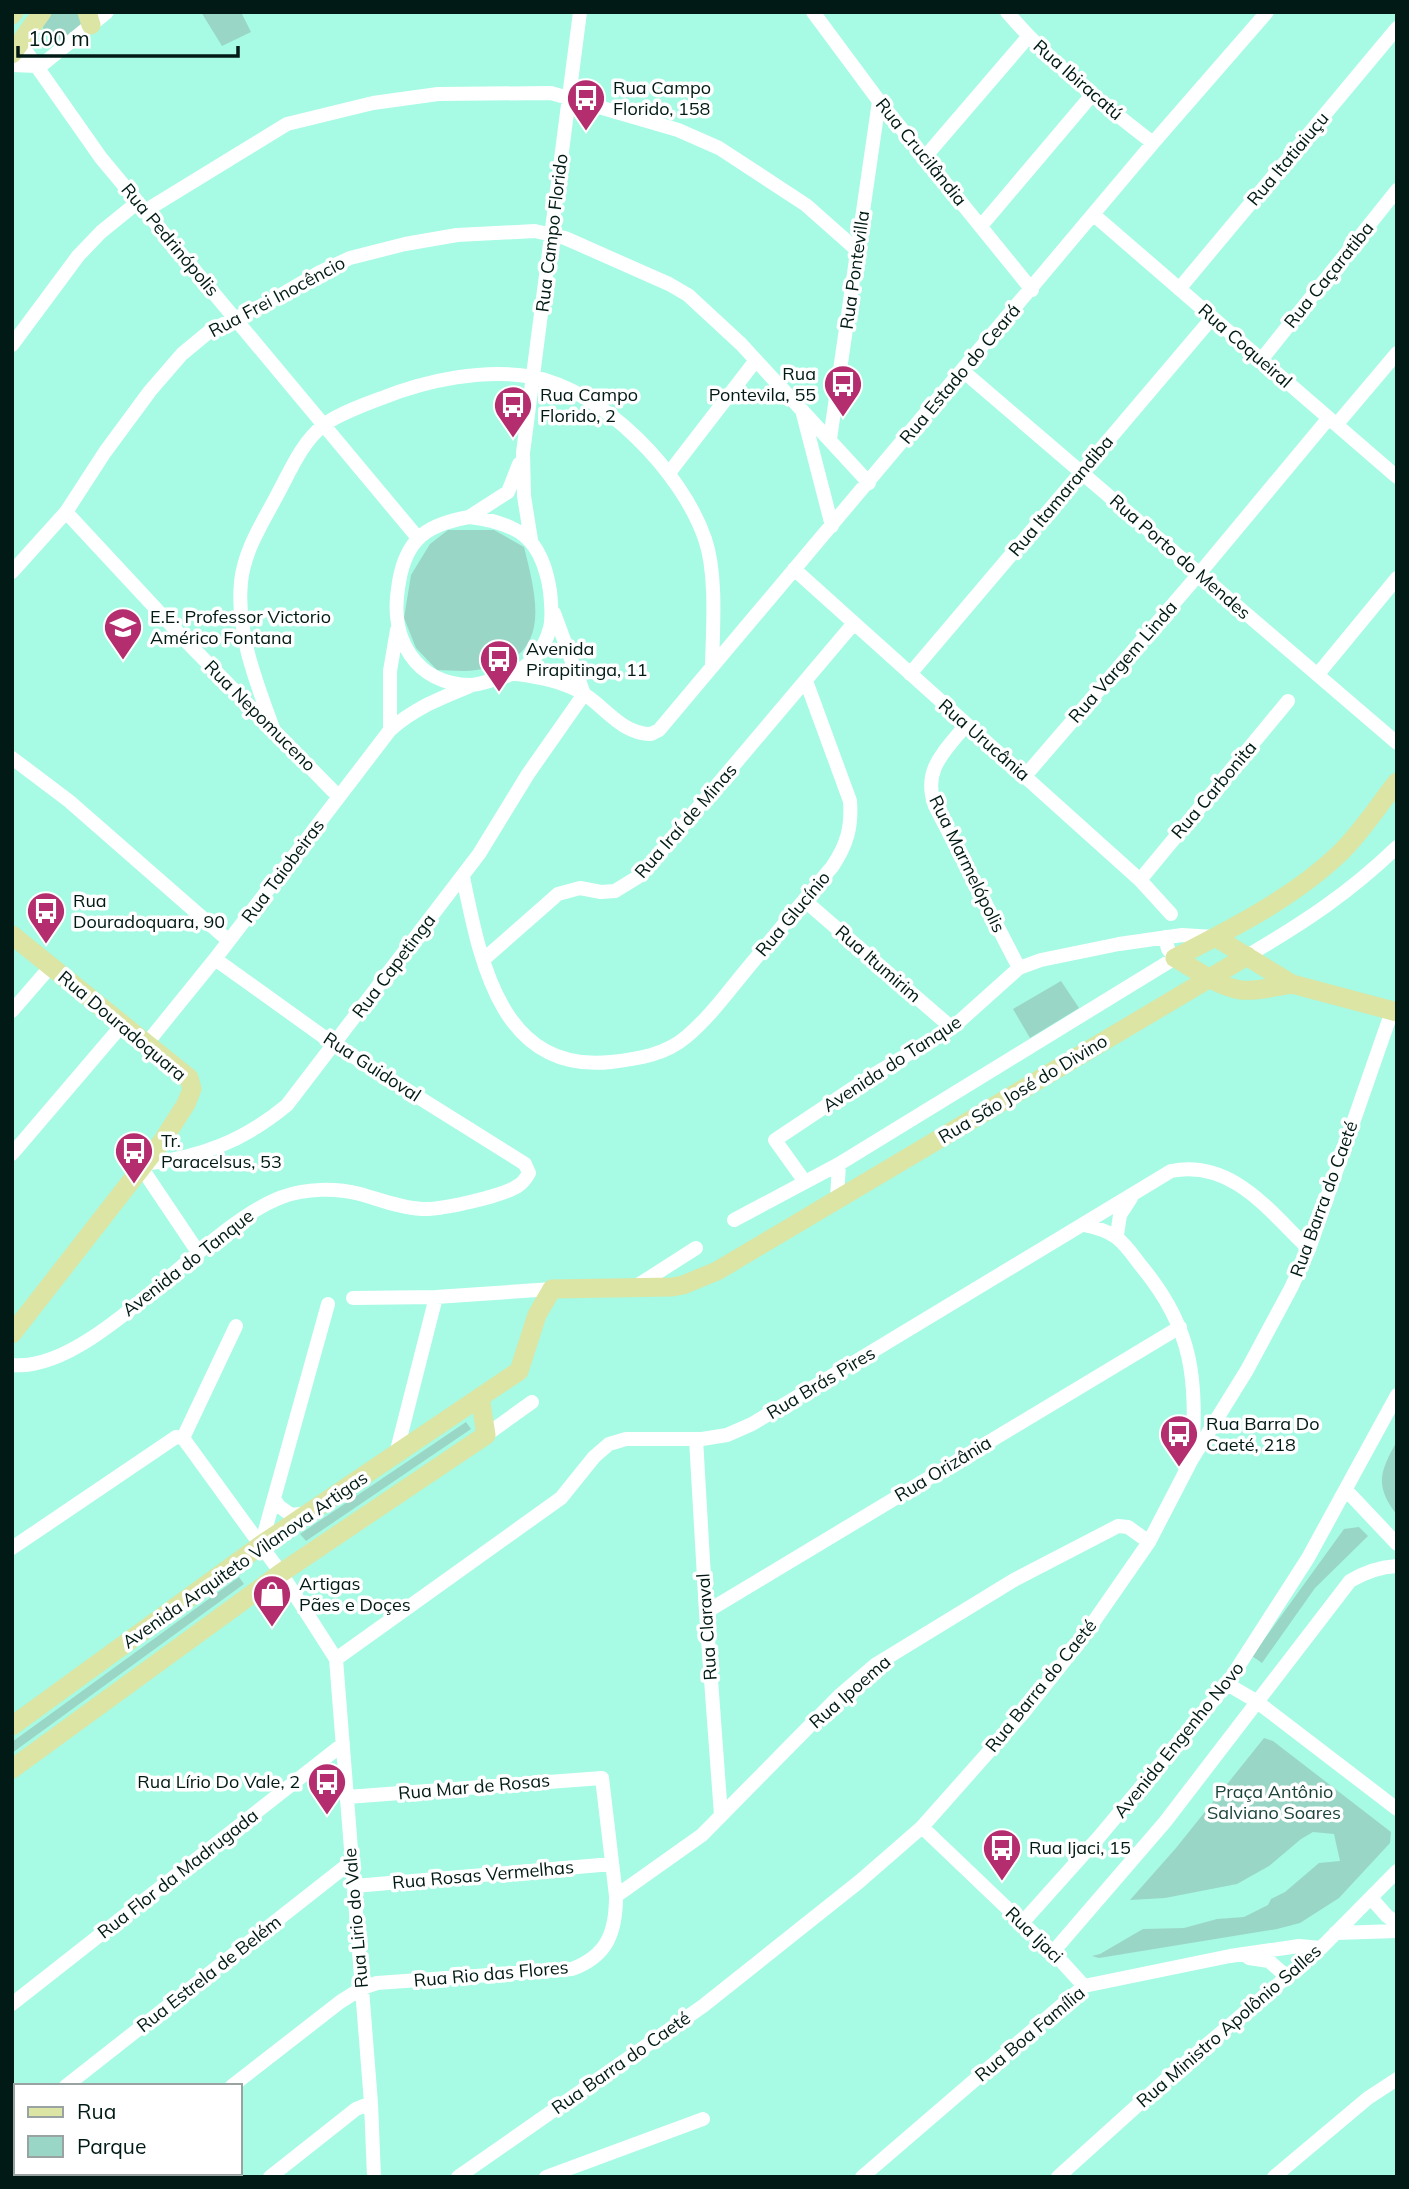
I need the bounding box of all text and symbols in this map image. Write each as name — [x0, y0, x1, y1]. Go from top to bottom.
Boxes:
scale bar — [18, 14, 238, 58]
text: 100 m — [28, 25, 90, 51]
street label: Rua Ibiracatú — [1029, 34, 1128, 125]
place label: Rua Campo Florido, 158 — [613, 76, 711, 120]
bus stop icon: Rua Campo Florido, 158 — [565, 77, 607, 132]
street label: Rua Crucilândia — [871, 93, 972, 210]
street label: Rua Itatiaiuçu — [1242, 107, 1334, 210]
street label: Rua Campo Florido — [530, 152, 573, 313]
street label: Rua Pedrinópolis — [116, 178, 224, 301]
street label: Rua Pontevilla — [835, 209, 874, 331]
street label: Rua Caçaratiba — [1279, 217, 1379, 333]
street label: Rua Frei Inocêncio — [204, 251, 349, 342]
street label: Rua Estado do Ceará — [894, 299, 1025, 448]
street label: Rua Coqueiral — [1194, 299, 1297, 393]
place label: Rua Pontevila, 55 — [709, 362, 816, 406]
bus stop icon: Rua Pontevila, 55 — [822, 363, 864, 418]
place label: Rua Campo Florido, 2 — [540, 383, 638, 427]
bus stop icon: Rua Campo Florido, 2 — [492, 384, 534, 439]
street label: Rua Itamarandiba — [1003, 430, 1118, 561]
street label: Rua Porto do Mendes — [1105, 489, 1256, 624]
street label: Rua Vargem Linda — [1063, 596, 1182, 728]
place label: E.E. Professor Victorio Américo Fontana — [150, 605, 331, 649]
school or university icon: E.E. Professor Victorio Américo Fontana — [102, 606, 144, 661]
place label: Avenida Pirapitinga, 11 — [526, 637, 648, 681]
bus stop icon: Avenida Pirapitinga, 11 — [478, 638, 520, 693]
street label: Rua Nepomuceno — [200, 655, 321, 776]
street label: Rua Urucânia — [934, 694, 1035, 786]
street label: Rua Carbonita — [1166, 736, 1261, 843]
street label: Rua Iraí de Minas — [630, 759, 742, 883]
street label: Rua Marmelópolis — [924, 791, 1011, 936]
street label: Rua Taiobeiras — [236, 814, 329, 927]
street label: Rua Glucínio — [750, 866, 835, 961]
place label: Rua Douradoquara, 90 — [73, 889, 225, 933]
bus stop icon: Rua Douradoquara, 90 — [25, 890, 67, 945]
street label: Rua Capetinga — [347, 909, 440, 1022]
street label: Rua Itumirim — [831, 920, 926, 1007]
street label: Rua Douradoquara — [54, 965, 191, 1086]
street label: Avenida do Tanque — [818, 1010, 965, 1117]
street label: Rua Guidoval — [319, 1027, 425, 1107]
street label: Rua São José do Divino — [934, 1029, 1111, 1148]
street label: Rua Barra do Caeté — [1285, 1118, 1362, 1280]
place label: Tr. Paracelsus, 53 — [161, 1129, 282, 1173]
bus stop icon: Tr. Paracelsus, 53 — [113, 1130, 155, 1185]
street label: Avenida do Tanque — [117, 1204, 258, 1321]
street label: Rua Brás Pires — [762, 1341, 879, 1424]
place label: Rua Barra Do Caeté, 218 — [1206, 1412, 1320, 1456]
bus stop icon: Rua Barra Do Caeté, 218 — [1158, 1413, 1200, 1468]
street label: Rua Orizânia — [890, 1431, 995, 1506]
street label: Avenida Arquiteto Vilanova Artigas — [118, 1466, 372, 1653]
place label: Artigas Pães e Doçes — [299, 1572, 411, 1616]
shop icon: Artigas Pães e Doçes — [251, 1573, 293, 1628]
street label: Rua Claraval — [691, 1573, 722, 1681]
street label: Rua Barra do Caeté — [980, 1615, 1101, 1757]
street label: Rua Ipoema — [804, 1650, 895, 1733]
street label: Avenida Engenho Novo — [1109, 1657, 1249, 1822]
bus stop icon: Rua Lírio Do Vale, 2 — [306, 1761, 348, 1816]
street label: Rua Mar de Rosas — [397, 1768, 551, 1805]
place label: Rua Lírio Do Vale, 2 — [137, 1770, 300, 1793]
park label: Praça Antônio Salviano Soares — [1207, 1780, 1341, 1824]
street label: Rua Flor da Madrugada — [93, 1804, 263, 1944]
bus stop icon: Rua Ijaci, 15 — [981, 1827, 1023, 1882]
place label: Rua Ijaci, 15 — [1029, 1836, 1131, 1859]
street label: Rua Lirio do Vale — [338, 1847, 373, 1989]
street label: Rua Rosas Vermelhas — [391, 1855, 575, 1894]
street label: Rua Ijaci — [1001, 1902, 1068, 1968]
street label: Rua Estrela de Belém — [132, 1910, 286, 2037]
street label: Rua Ministro Apolônio Salles — [1132, 1939, 1326, 2112]
street label: Rua Rio das Flores — [413, 1955, 569, 1992]
street label: Rua Boa Família — [970, 1981, 1089, 2086]
street label: Rua Barra do Caeté — [547, 2006, 695, 2119]
legend — [14, 2084, 242, 2175]
text: Rua — [77, 2098, 116, 2124]
text: Parque — [77, 2133, 146, 2159]

